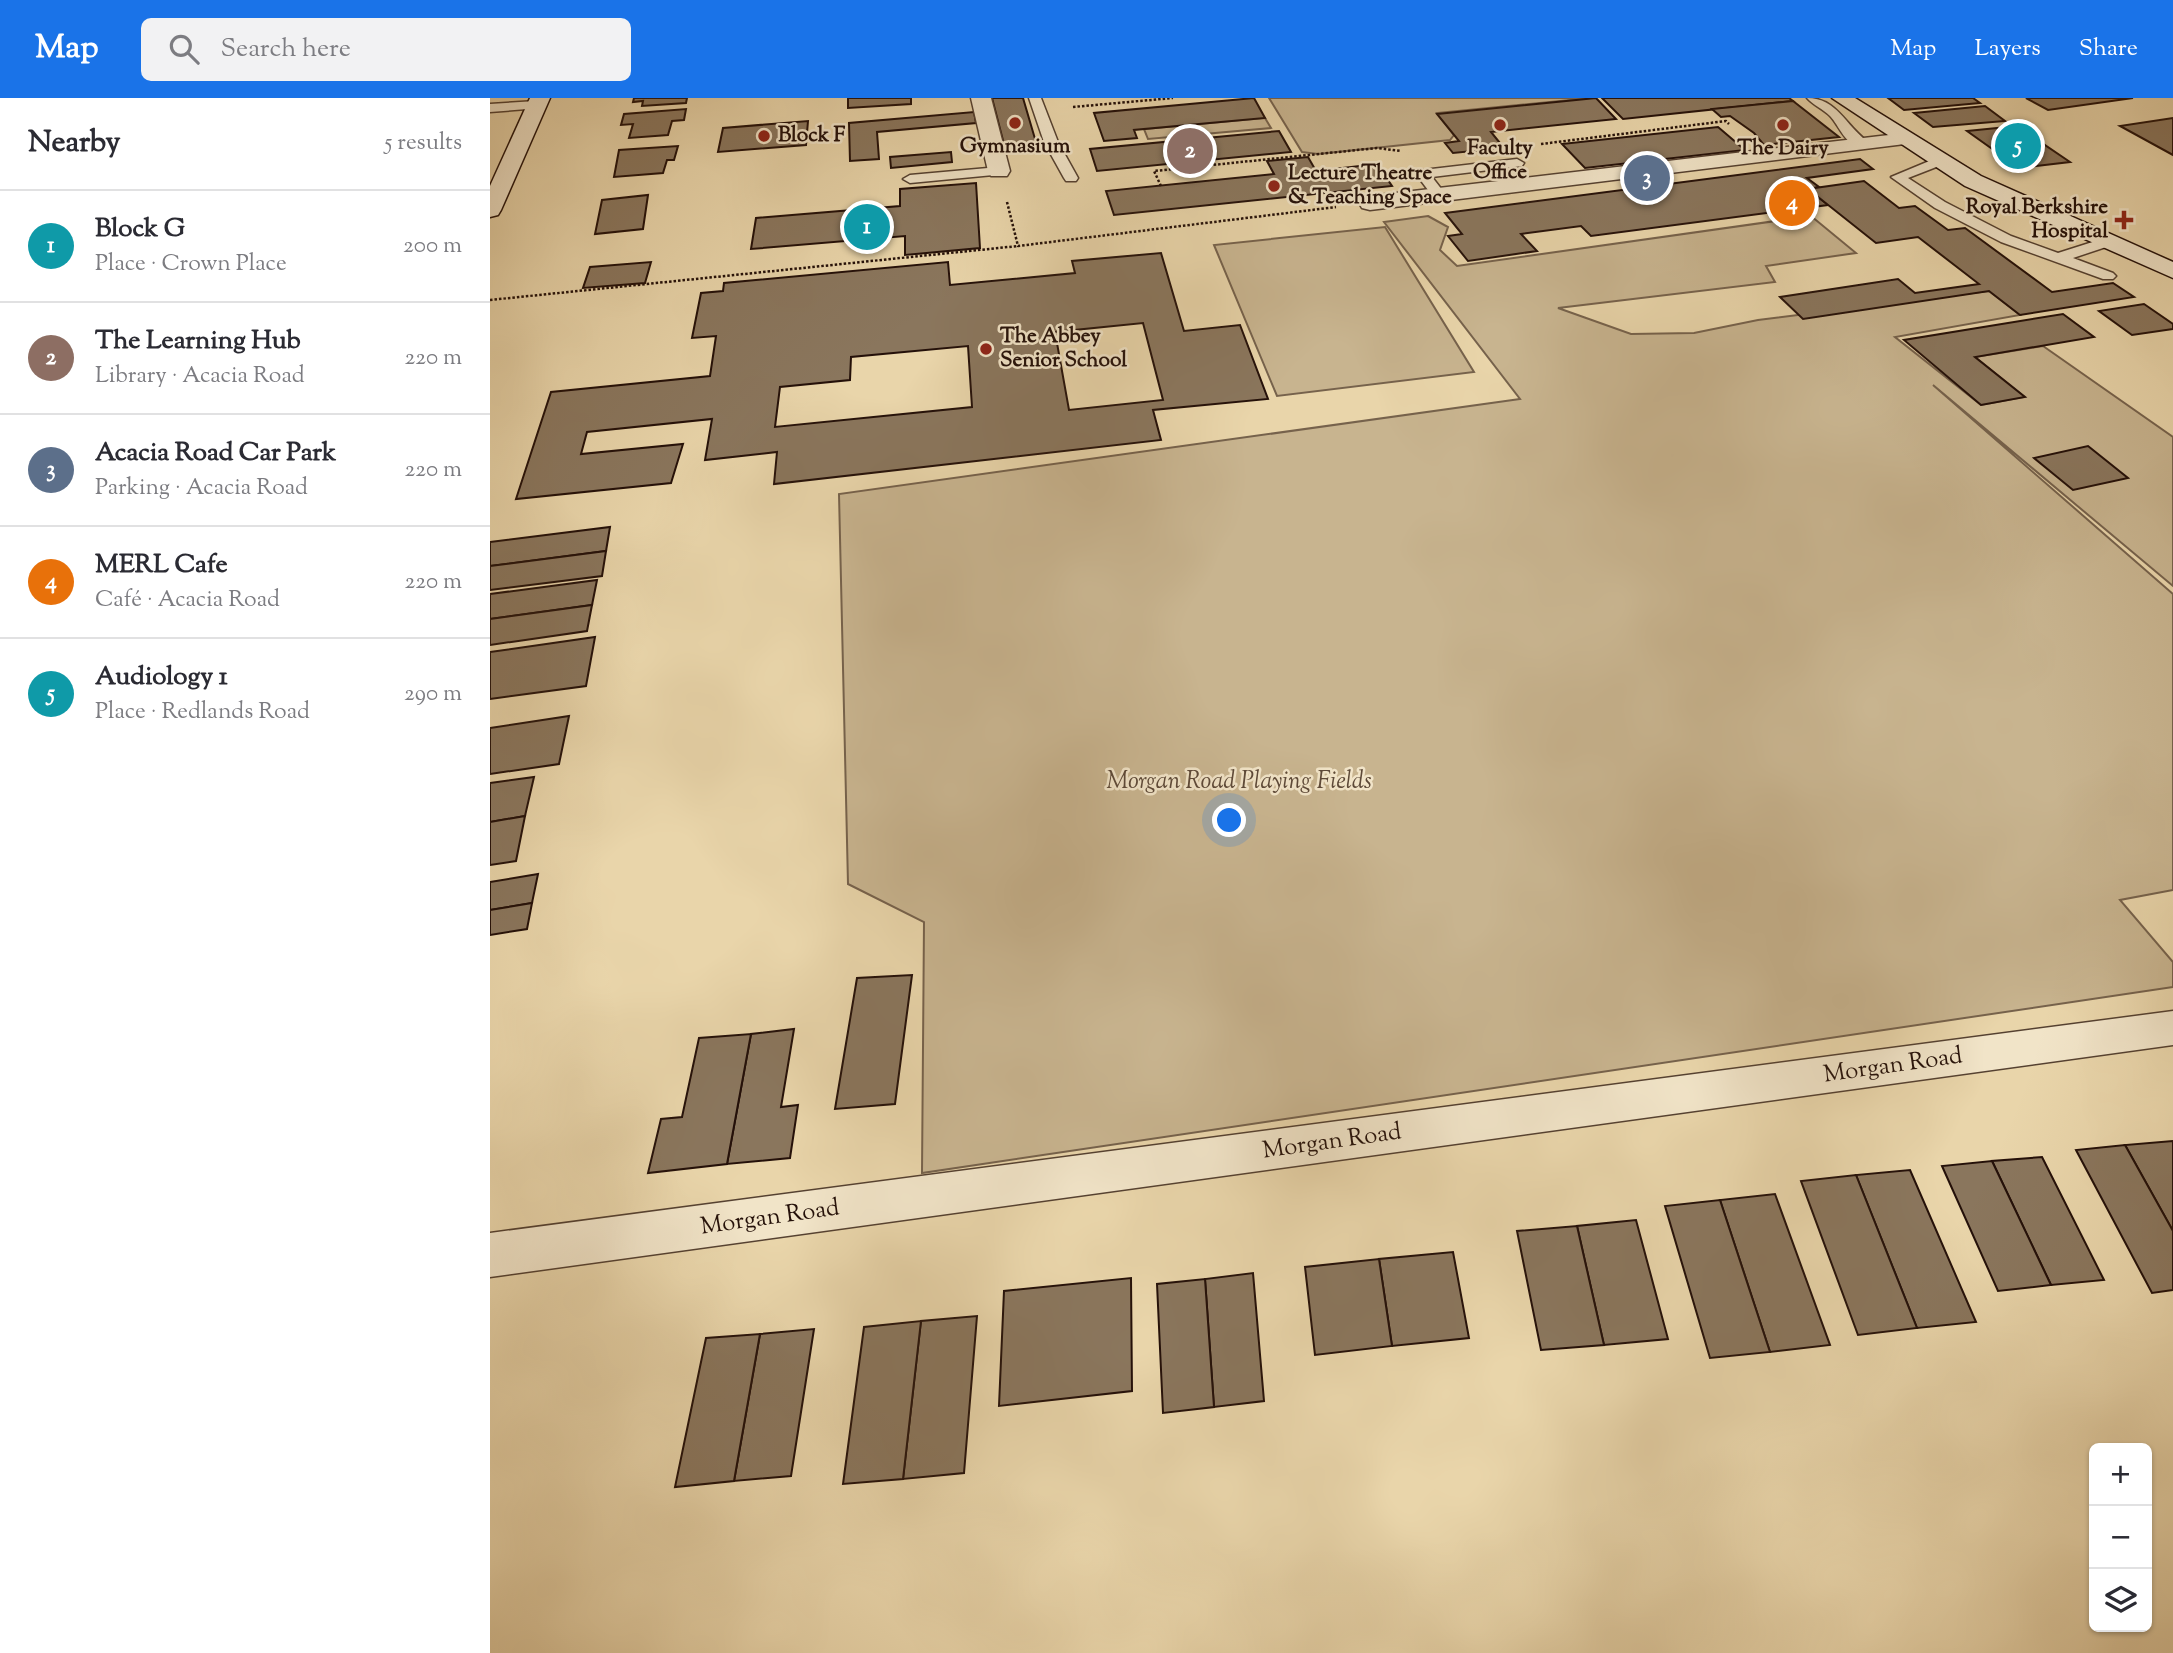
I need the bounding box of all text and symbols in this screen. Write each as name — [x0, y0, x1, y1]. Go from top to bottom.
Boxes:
search box — [141, 18, 631, 81]
text: Map — [35, 25, 99, 73]
icon: search — [165, 30, 203, 68]
text: Search here — [221, 31, 351, 68]
text: Map — [1890, 32, 1936, 66]
text: Layers — [1974, 32, 2041, 66]
text: Share — [2079, 32, 2138, 66]
marker: Gymnasium — [1007, 115, 1023, 131]
marker: Faculty Office — [1492, 117, 1508, 133]
marker: The Dairy — [1775, 117, 1791, 133]
pin: 5 — [1995, 120, 2041, 172]
place label: Block F — [778, 121, 846, 151]
text: Nearby — [28, 122, 120, 165]
pin: 2 — [1167, 125, 1213, 177]
text: 5 results — [385, 127, 462, 160]
marker: Block F — [756, 128, 772, 144]
place label: Gymnasium — [960, 132, 1071, 162]
place label: Faculty Office — [1467, 134, 1533, 188]
place label: The Dairy — [1737, 134, 1829, 164]
pin: 3 — [1624, 152, 1670, 204]
place label: Lecture Theatre & Teaching Space — [1288, 159, 1452, 213]
pin: 4 — [1769, 177, 1815, 229]
marker: Lecture Theatre & Teaching Space — [1266, 178, 1282, 194]
place label: Royal Berkshire Hospital — [1966, 193, 2108, 247]
pin: 1 — [844, 201, 890, 253]
marker: Royal Berkshire Hospital — [2114, 210, 2134, 230]
text: Block G — [95, 211, 185, 248]
text: 1 — [47, 230, 55, 263]
text: 200 m — [403, 230, 462, 263]
text: Place · Crown Place — [95, 248, 287, 281]
place label: The Abbey Senior School — [1000, 322, 1127, 376]
text: The Learning Hub — [95, 323, 301, 360]
marker: The Abbey Senior School — [978, 341, 994, 357]
text: 2 — [46, 342, 56, 375]
text: 220 m — [404, 342, 462, 375]
text: Library · Acacia Road — [95, 360, 305, 393]
text: Acacia Road Car Park — [95, 435, 336, 472]
text: 3 — [46, 454, 56, 487]
text: 220 m — [404, 454, 462, 487]
text: Parking · Acacia Road — [95, 472, 308, 505]
text: MERL Cafe — [95, 547, 228, 584]
text: 4 — [45, 566, 57, 599]
text: 220 m — [404, 566, 462, 599]
text: Café · Acacia Road — [95, 584, 280, 617]
text: Audiology 1 — [95, 659, 227, 696]
text: 5 — [47, 678, 55, 711]
text: 290 m — [404, 678, 462, 711]
text: Place · Redlands Road — [95, 696, 310, 729]
park label: Morgan Road Playing Fields — [1106, 765, 1372, 799]
your location — [1212, 803, 1246, 837]
street label: Morgan Road — [1821, 1039, 1965, 1093]
street label: Morgan Road — [1260, 1115, 1404, 1169]
street label: Morgan Road — [698, 1191, 842, 1245]
map controls — [2089, 1443, 2152, 1632]
button: + — [2089, 1443, 2152, 1506]
button: − — [2089, 1506, 2152, 1569]
button: layers — [2089, 1569, 2152, 1632]

